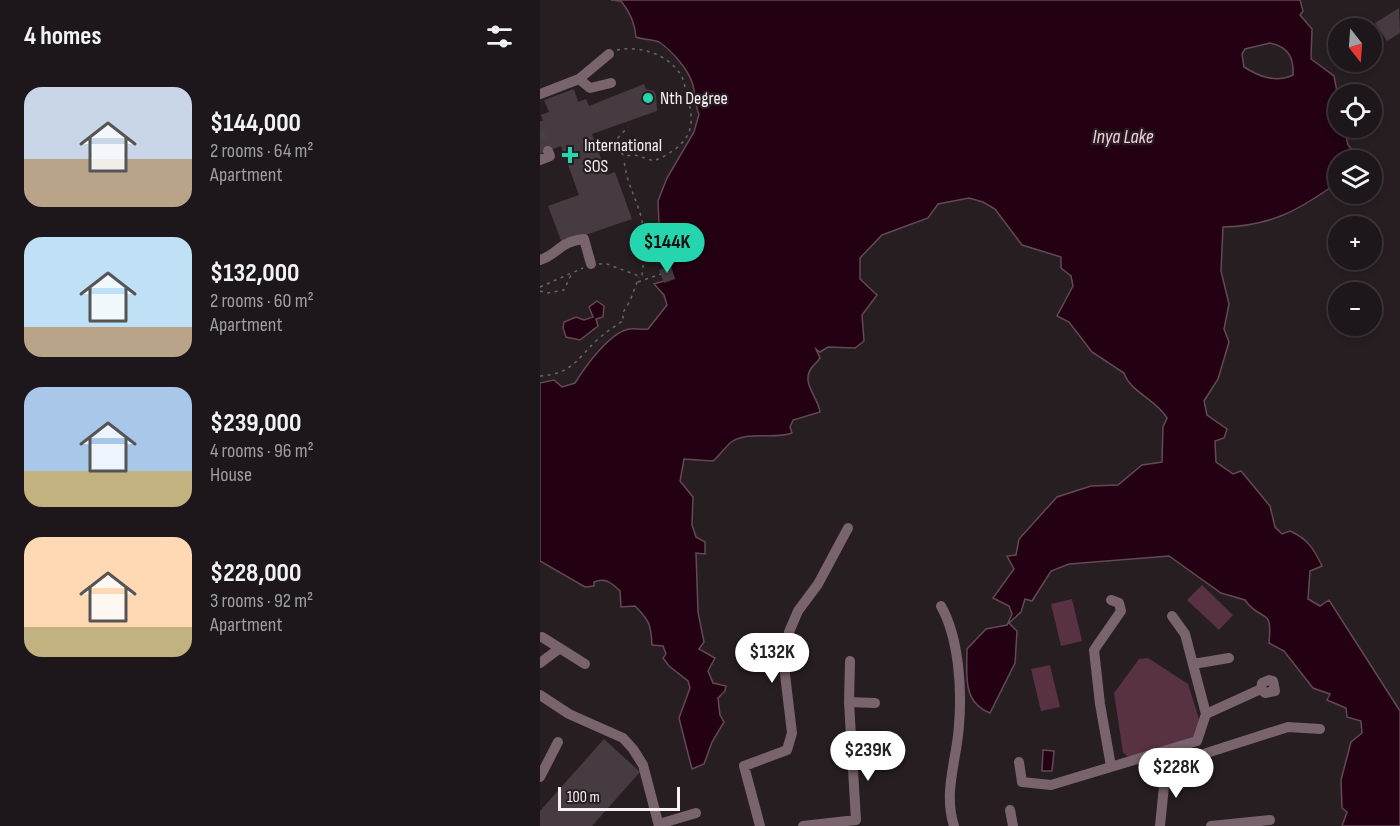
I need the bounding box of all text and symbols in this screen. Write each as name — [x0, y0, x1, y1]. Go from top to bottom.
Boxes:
north arrow — [1328, 18, 1382, 72]
map controls — [1328, 18, 1382, 336]
icon: filters — [483, 20, 516, 53]
text: 4 homes — [24, 21, 101, 52]
button: locate — [1328, 84, 1382, 138]
place label: Nth Degree — [660, 88, 728, 109]
marker: Nth Degree — [641, 91, 655, 105]
text: $144,000 — [210, 108, 301, 139]
icon: home — [72, 111, 144, 183]
water label: Inya Lake — [1093, 125, 1154, 149]
place label: International SOS — [584, 135, 662, 177]
text: 2 rooms · 64 m² — [210, 139, 314, 163]
marker: International SOS — [561, 146, 579, 164]
button: layers — [1328, 150, 1382, 204]
text: Apartment — [210, 163, 283, 187]
button: + — [1328, 216, 1382, 270]
pin: $144K — [625, 223, 709, 274]
text: $144K — [644, 230, 690, 254]
text: $132,000 — [210, 258, 299, 289]
icon: home — [72, 261, 144, 333]
button: − — [1328, 282, 1382, 336]
text: 2 rooms · 60 m² — [210, 289, 314, 313]
text: Apartment — [210, 313, 283, 337]
text: $239,000 — [210, 408, 301, 439]
icon: home — [72, 411, 144, 483]
text: 4 rooms · 96 m² — [210, 439, 314, 463]
text: House — [210, 463, 252, 487]
text: $228,000 — [210, 558, 301, 589]
icon: home — [72, 561, 144, 633]
text: 3 rooms · 92 m² — [210, 589, 313, 613]
text: Apartment — [210, 613, 283, 637]
pin: $132K — [730, 633, 814, 684]
text: $132K — [749, 640, 795, 664]
pin: $239K — [826, 731, 910, 782]
text: $239K — [844, 738, 892, 762]
pin: $228K — [1134, 748, 1218, 799]
text: $228K — [1152, 755, 1200, 779]
scale bar — [558, 784, 680, 812]
text: 100 m — [567, 788, 600, 807]

